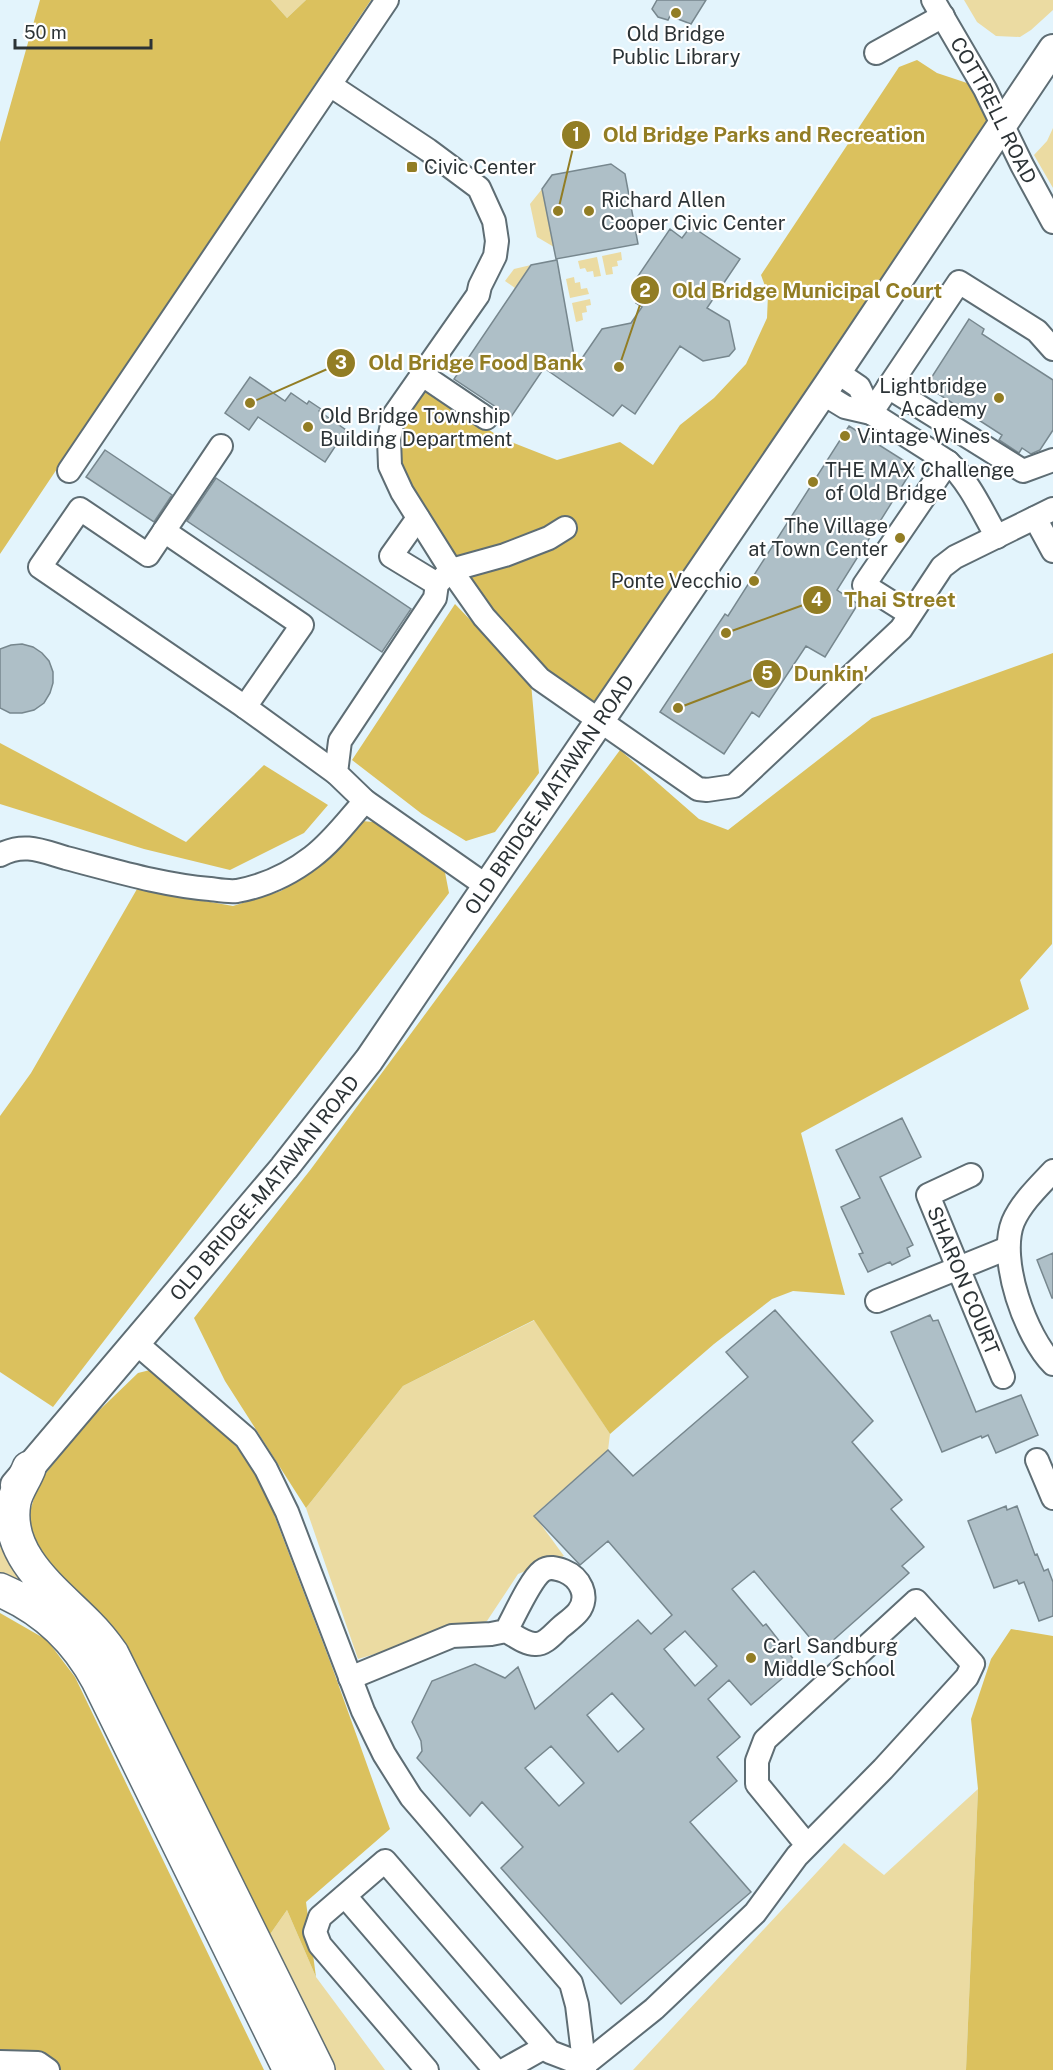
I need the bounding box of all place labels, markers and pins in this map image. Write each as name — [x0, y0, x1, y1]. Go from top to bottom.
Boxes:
marker: Old Bridge Public Library — [669, 6, 683, 20]
place label: Old Bridge Public Library — [612, 22, 741, 69]
callout: Old Bridge Parks and Recreation — [561, 116, 938, 155]
place label: Civic Center — [424, 155, 536, 179]
marker: Civic Center — [405, 160, 419, 174]
place label: Richard Allen Cooper Civic Center — [601, 188, 786, 235]
marker: Richard Allen Cooper Civic Center — [582, 204, 596, 218]
callout: Old Bridge Municipal Court — [630, 271, 954, 310]
callout: Old Bridge Food Bank — [326, 343, 596, 382]
place label: Lightbridge Academy — [879, 374, 987, 421]
marker: Lightbridge Academy — [992, 391, 1006, 405]
place label: Old Bridge Township Building Department — [320, 404, 513, 451]
marker: Old Bridge Township Building Department — [301, 420, 315, 434]
place label: Vintage Wines — [857, 424, 990, 448]
marker: Vintage Wines — [838, 429, 852, 443]
place label: THE MAX Challenge of Old Bridge — [825, 458, 1014, 505]
marker: THE MAX Challenge of Old Bridge — [806, 475, 820, 489]
place label: The Village at Town Center — [748, 514, 888, 561]
marker: The Village at Town Center — [893, 531, 907, 545]
place label: Ponte Vecchio — [611, 569, 742, 593]
marker: Ponte Vecchio — [747, 574, 761, 588]
callout: Thai Street — [802, 580, 968, 619]
callout: Dunkin' — [752, 654, 881, 693]
place label: Carl Sandburg Middle School — [763, 1634, 898, 1681]
marker: Carl Sandburg Middle School — [744, 1651, 758, 1665]

